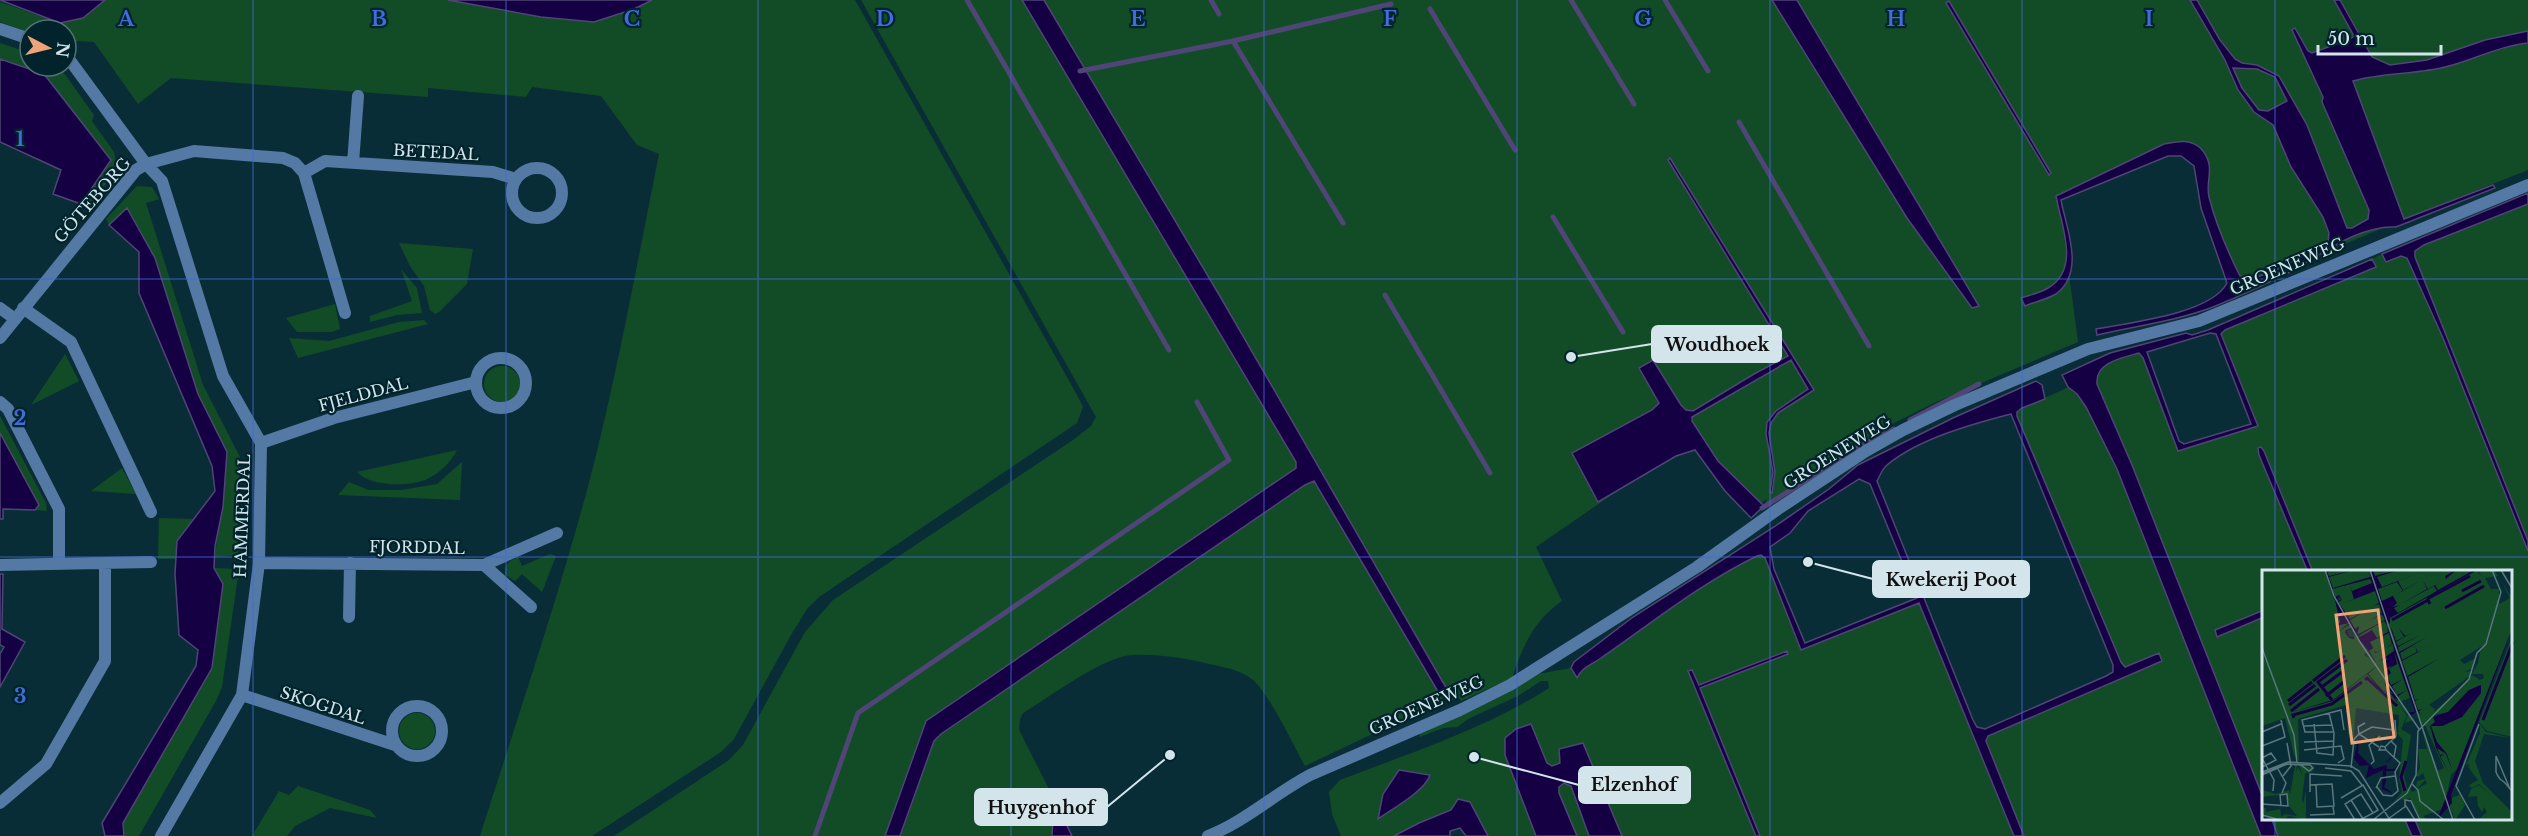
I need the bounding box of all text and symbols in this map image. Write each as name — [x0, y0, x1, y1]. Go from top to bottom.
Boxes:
text: A — [117, 7, 135, 31]
text: B — [371, 7, 387, 31]
text: C — [624, 7, 640, 31]
text: D — [876, 7, 894, 31]
text: E — [1130, 7, 1146, 31]
text: F — [1383, 7, 1397, 31]
text: G — [1634, 7, 1652, 31]
text: H — [1887, 7, 1906, 31]
text: I — [2145, 7, 2153, 31]
north arrow — [18, 18, 78, 78]
scale bar — [2318, 18, 2441, 56]
text: 50 m — [2327, 28, 2375, 50]
text: N — [52, 41, 74, 59]
text: 1 — [16, 127, 25, 151]
street label: BETEDAL — [393, 140, 480, 164]
street label: GÖTEBORG — [49, 153, 135, 247]
street label: GROENEWEG — [2226, 233, 2348, 299]
callout: Woudhoek — [1652, 326, 1781, 362]
text: Woudhoek — [1663, 334, 1771, 356]
street label: FJELDDAL — [316, 372, 410, 416]
text: 2 — [13, 406, 27, 430]
street label: GROENEWEG — [1779, 411, 1895, 493]
street label: HAMMERDAL — [230, 453, 254, 578]
street label: FJORDDAL — [369, 536, 466, 558]
callout: Kwekerij Poot — [1873, 561, 2029, 597]
text: Kwekerij Poot — [1885, 569, 2017, 591]
inset map — [2262, 570, 2513, 821]
street label: GROENEWEG — [1366, 671, 1486, 739]
street label: SKOGDAL — [278, 682, 369, 728]
text: 3 — [14, 684, 26, 708]
callout: Elzenhof — [1579, 767, 1690, 803]
text: Elzenhof — [1591, 774, 1679, 796]
callout: Huygenhof — [975, 789, 1107, 825]
text: Huygenhof — [987, 797, 1097, 819]

